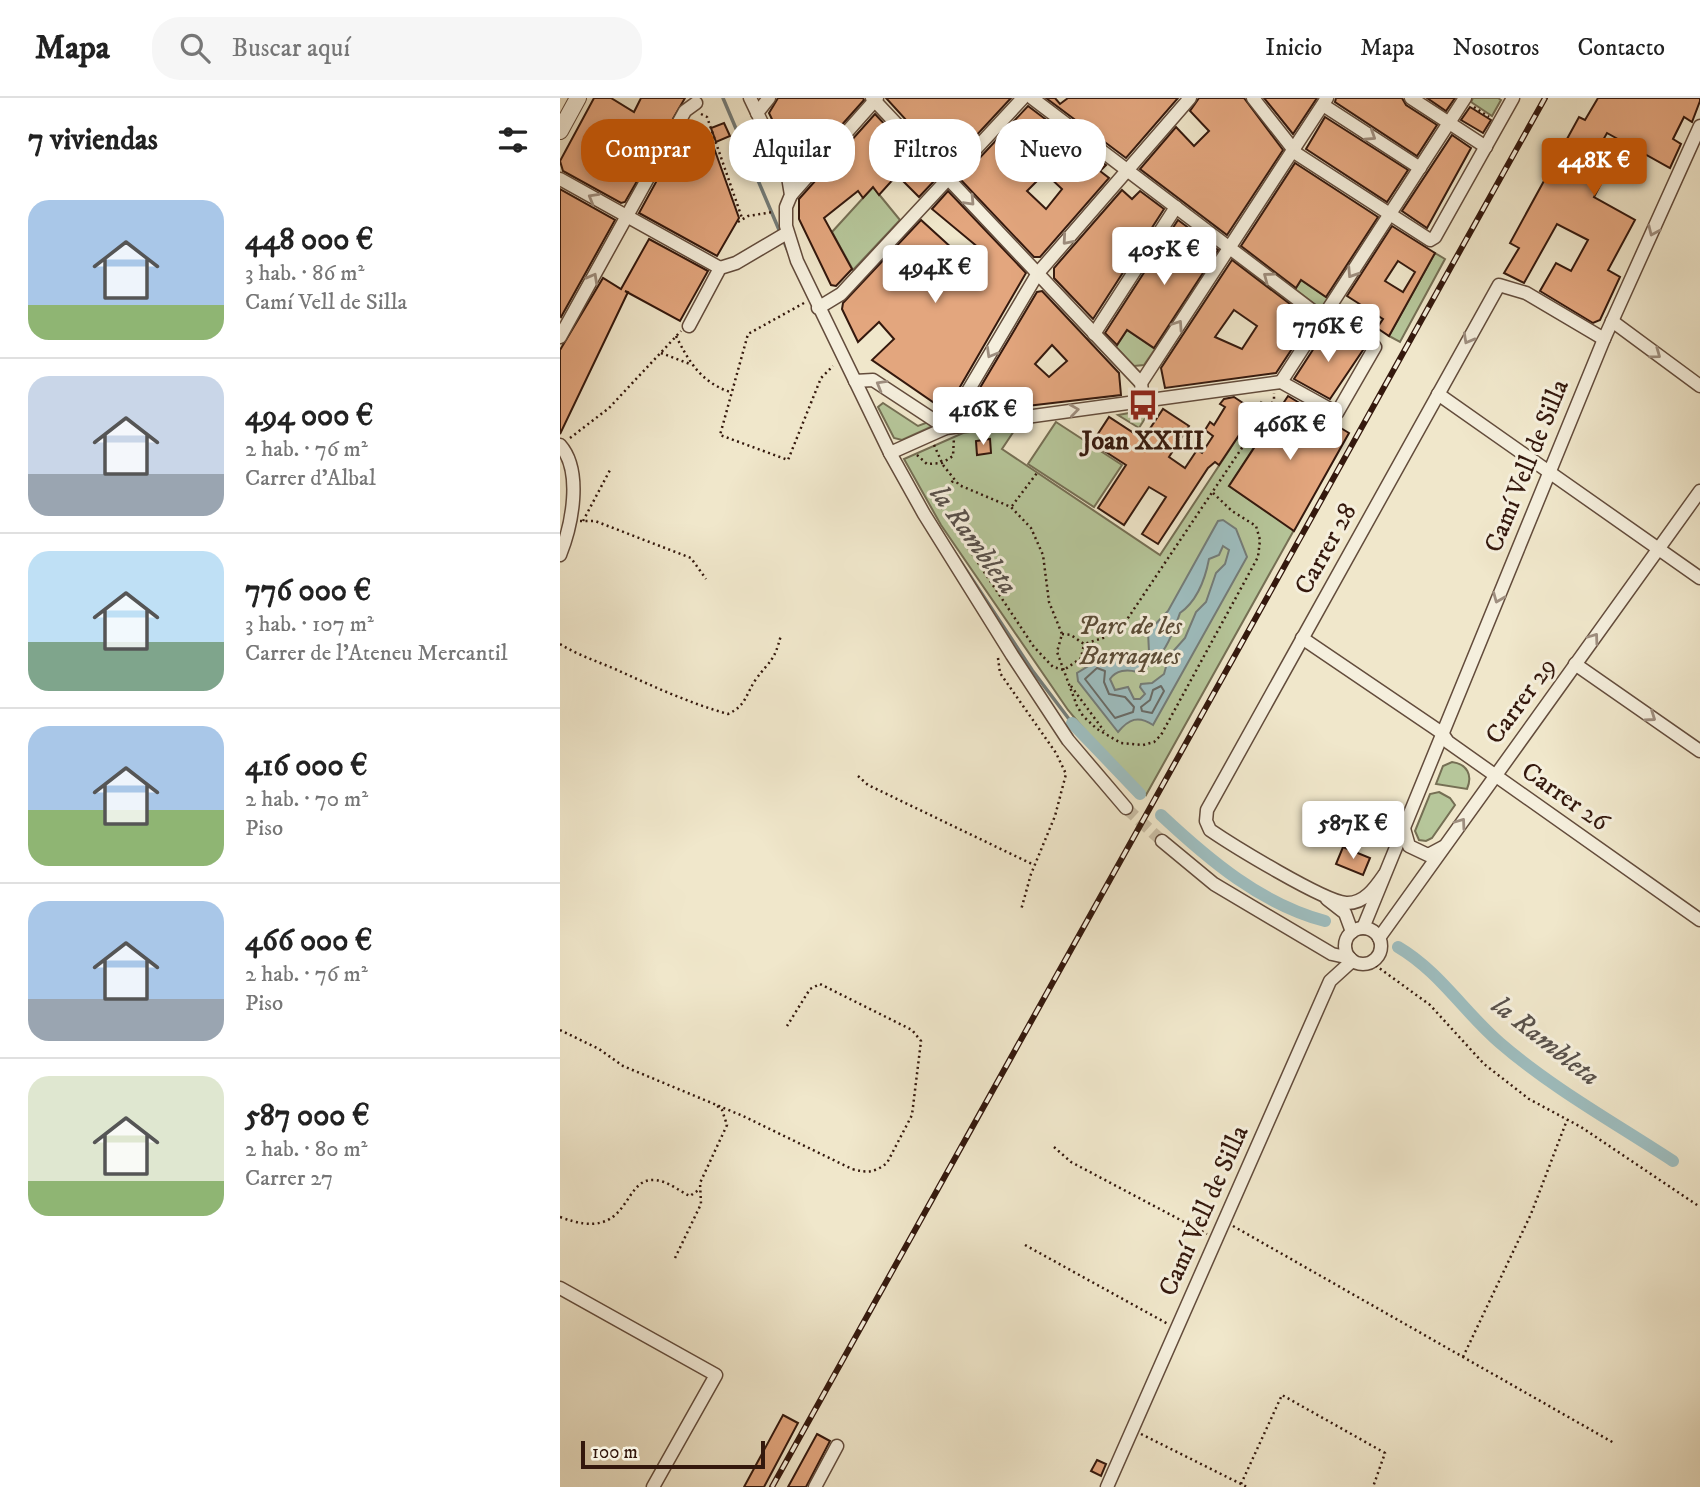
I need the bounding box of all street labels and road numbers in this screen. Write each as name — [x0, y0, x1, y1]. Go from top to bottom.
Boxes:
street label: Camí Vell de Silla — [1477, 375, 1577, 557]
street label: Carrer 28 — [1287, 497, 1365, 601]
street label: Carrer 29 — [1478, 651, 1564, 751]
street label: Carrer 26 — [1515, 755, 1617, 840]
street label: Camí Vell de Silla — [1152, 1120, 1256, 1302]

